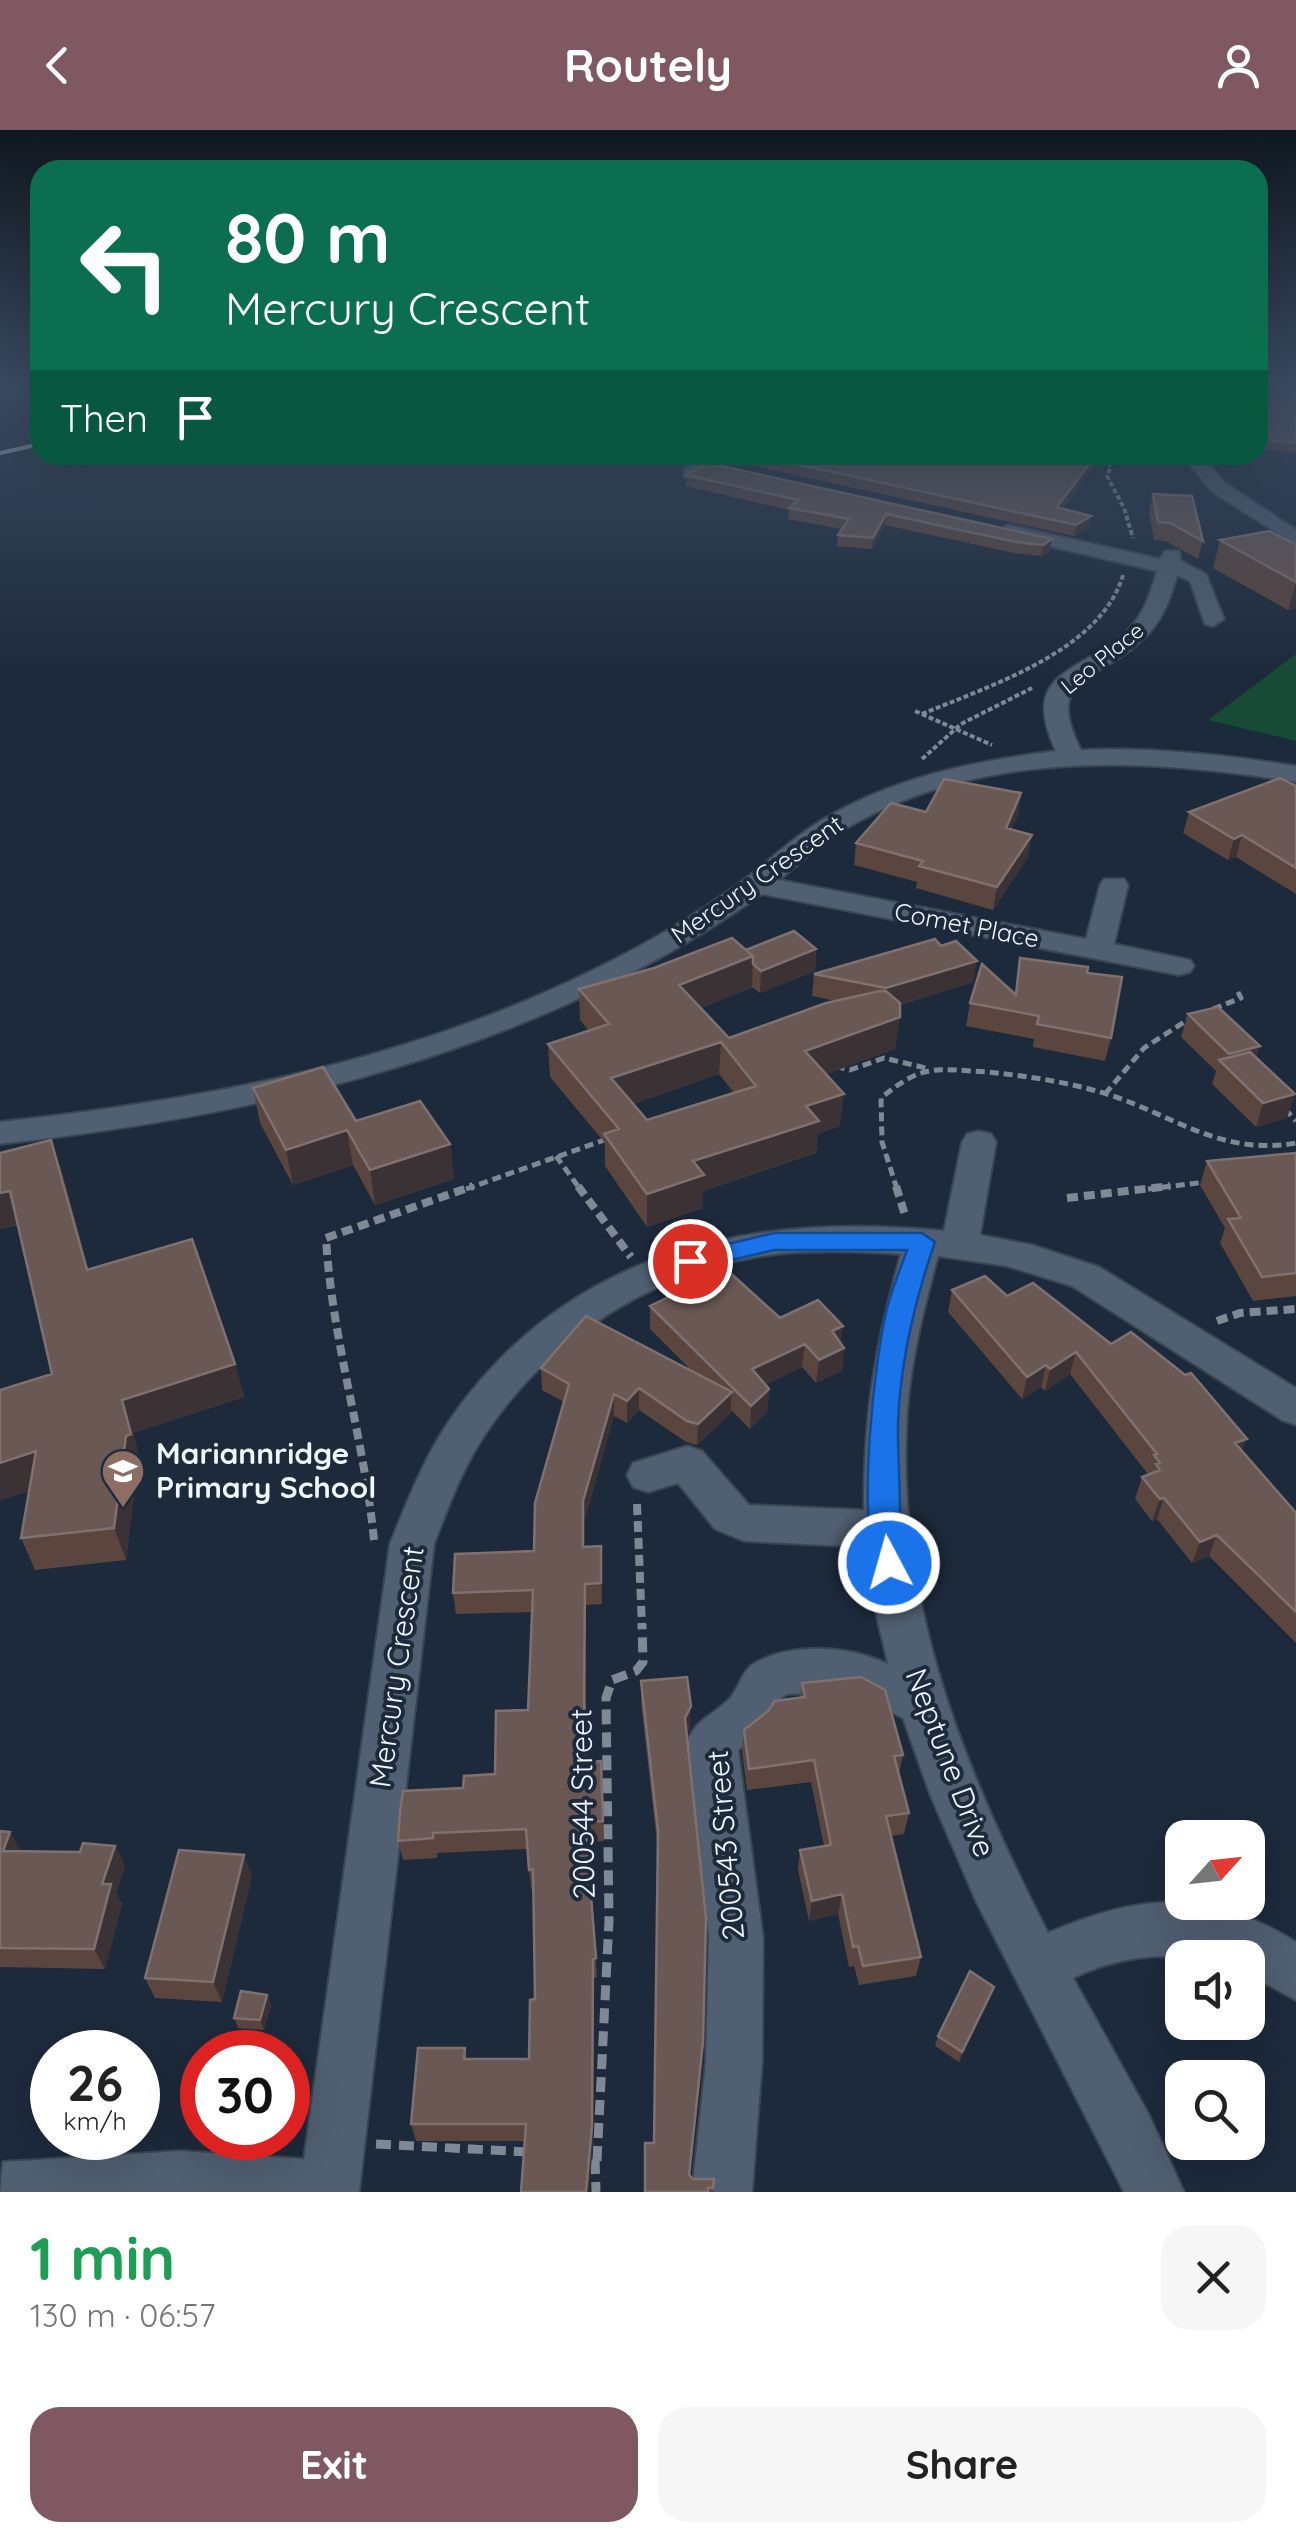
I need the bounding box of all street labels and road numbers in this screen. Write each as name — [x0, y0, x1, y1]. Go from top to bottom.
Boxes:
street label: Leo Place — [1055, 616, 1149, 700]
street label: Mercury Crescent — [665, 808, 849, 949]
street label: Comet Place — [892, 895, 1042, 954]
street label: Mercury Crescent — [360, 1544, 432, 1790]
street label: Neptune Drive — [898, 1663, 1004, 1862]
street label: 200544 Street — [561, 1708, 603, 1900]
street label: 200543 Street — [698, 1749, 752, 1942]

